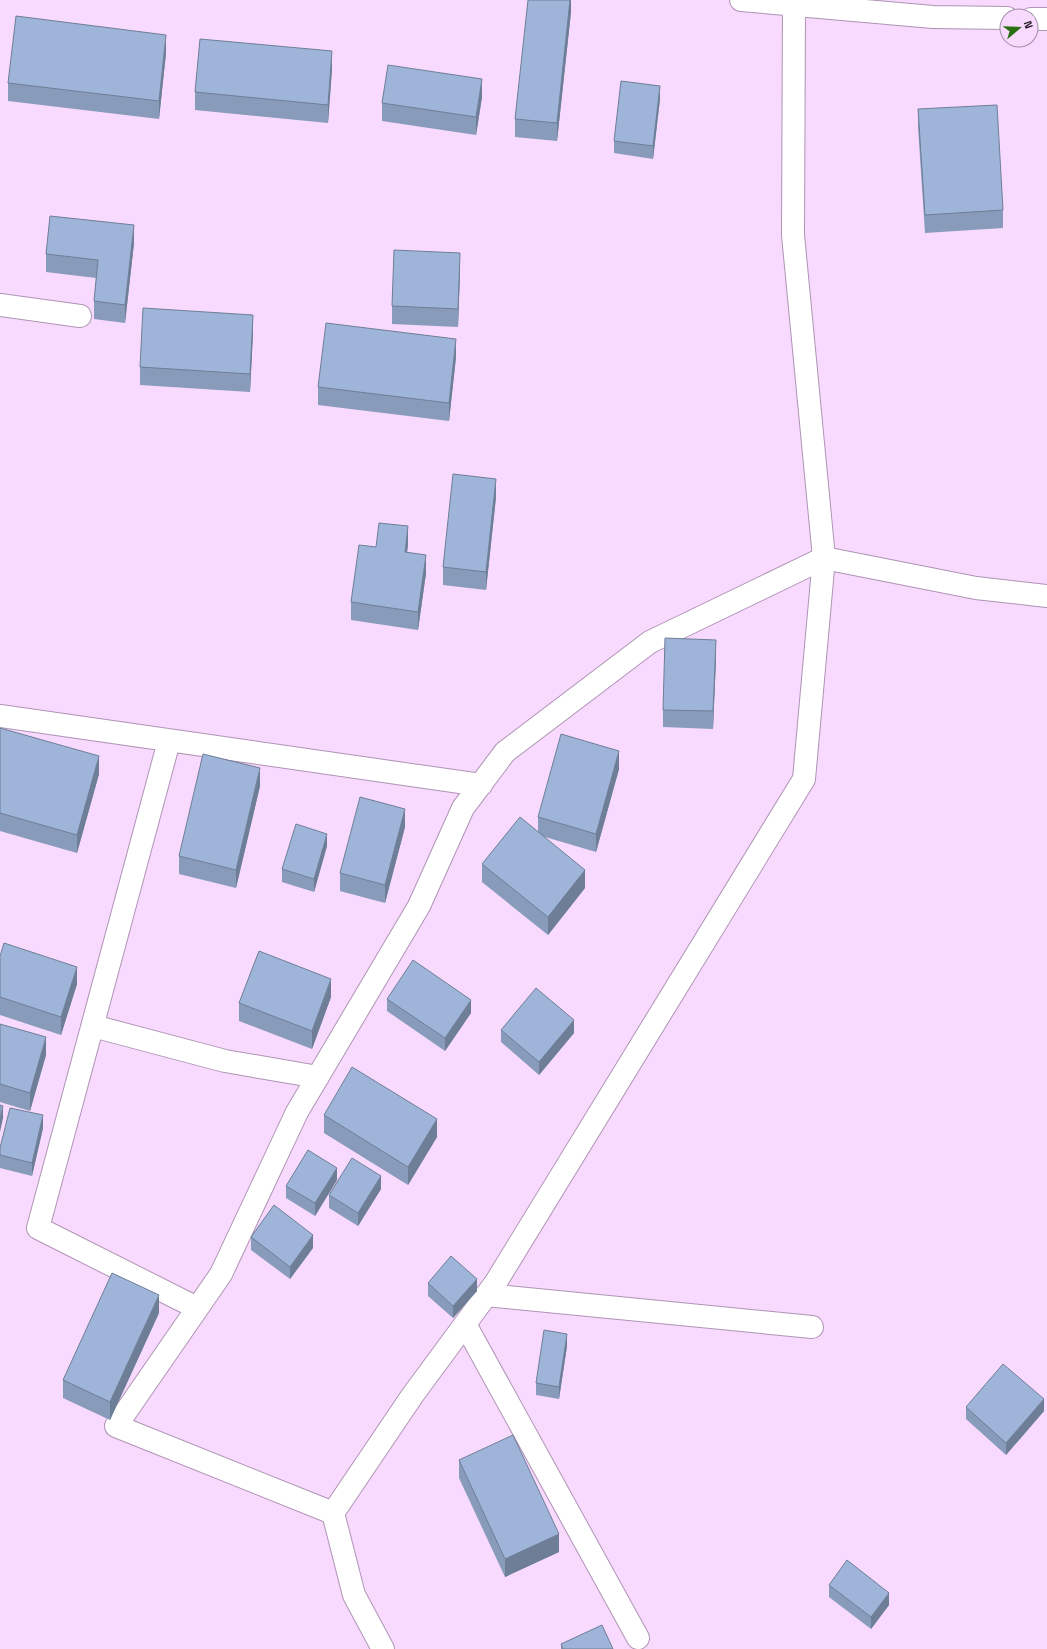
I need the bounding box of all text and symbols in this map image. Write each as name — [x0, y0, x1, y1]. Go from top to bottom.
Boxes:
north arrow — [999, 8, 1039, 48]
text: N — [1021, 19, 1036, 31]

